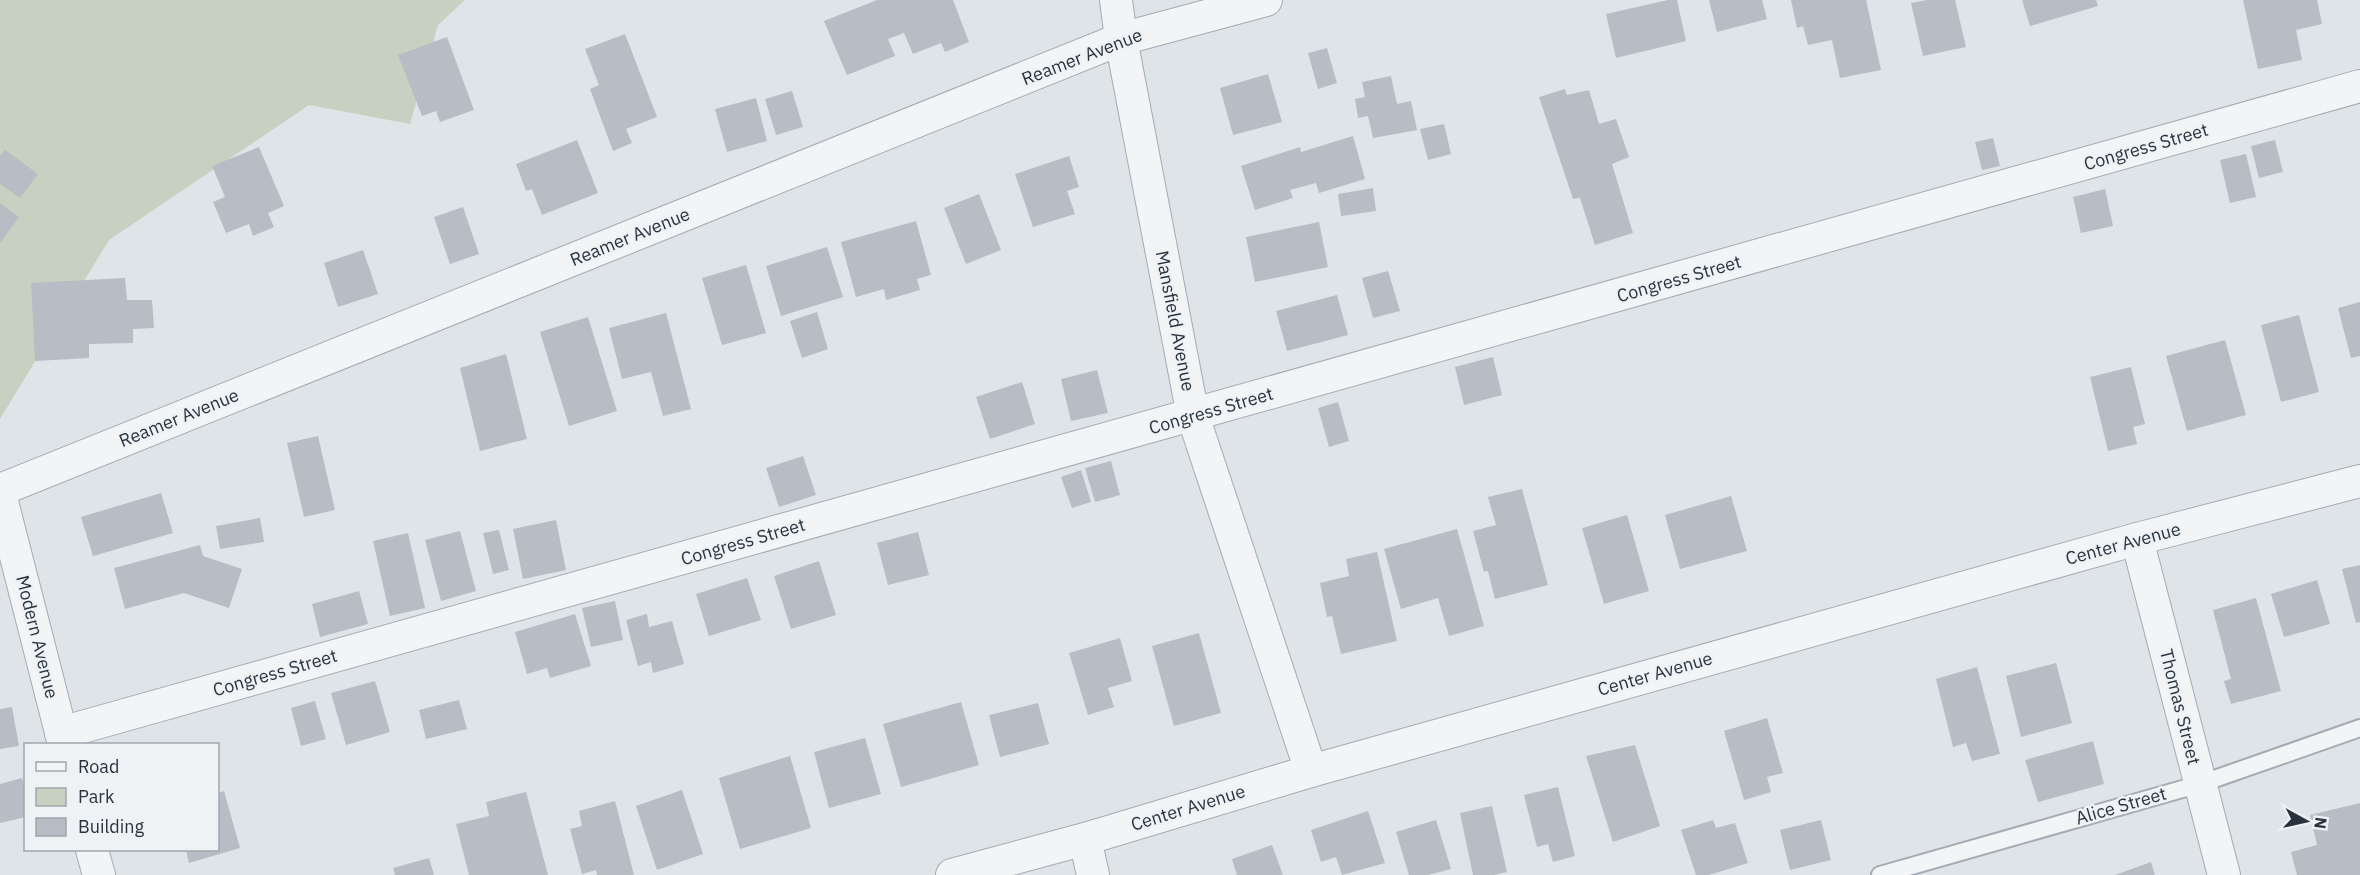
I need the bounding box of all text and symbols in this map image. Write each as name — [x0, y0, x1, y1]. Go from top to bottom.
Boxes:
street label: Reamer Avenue — [1018, 23, 1145, 90]
street label: Congress Street — [2081, 118, 2211, 175]
street label: Reamer Avenue — [566, 202, 693, 271]
street label: Mansfield Avenue — [1151, 249, 1200, 393]
street label: Congress Street — [1614, 250, 1744, 307]
street label: Congress Street — [1146, 382, 1276, 439]
street label: Reamer Avenue — [115, 383, 242, 452]
street label: Congress Street — [678, 513, 808, 570]
street label: Center Avenue — [2063, 517, 2183, 570]
street label: Modern Avenue — [11, 573, 64, 701]
street label: Congress Street — [210, 644, 340, 701]
street label: Center Avenue — [1595, 646, 1715, 701]
street label: Thomas Street — [2155, 647, 2206, 767]
legend — [24, 743, 219, 851]
text: Road — [78, 755, 119, 778]
street label: Center Avenue — [1128, 779, 1248, 836]
street label: Alice Street — [2073, 782, 2169, 829]
text: Park — [78, 785, 115, 808]
north arrow — [2276, 791, 2336, 851]
text: Building — [78, 815, 145, 838]
text: N — [2310, 816, 2332, 830]

